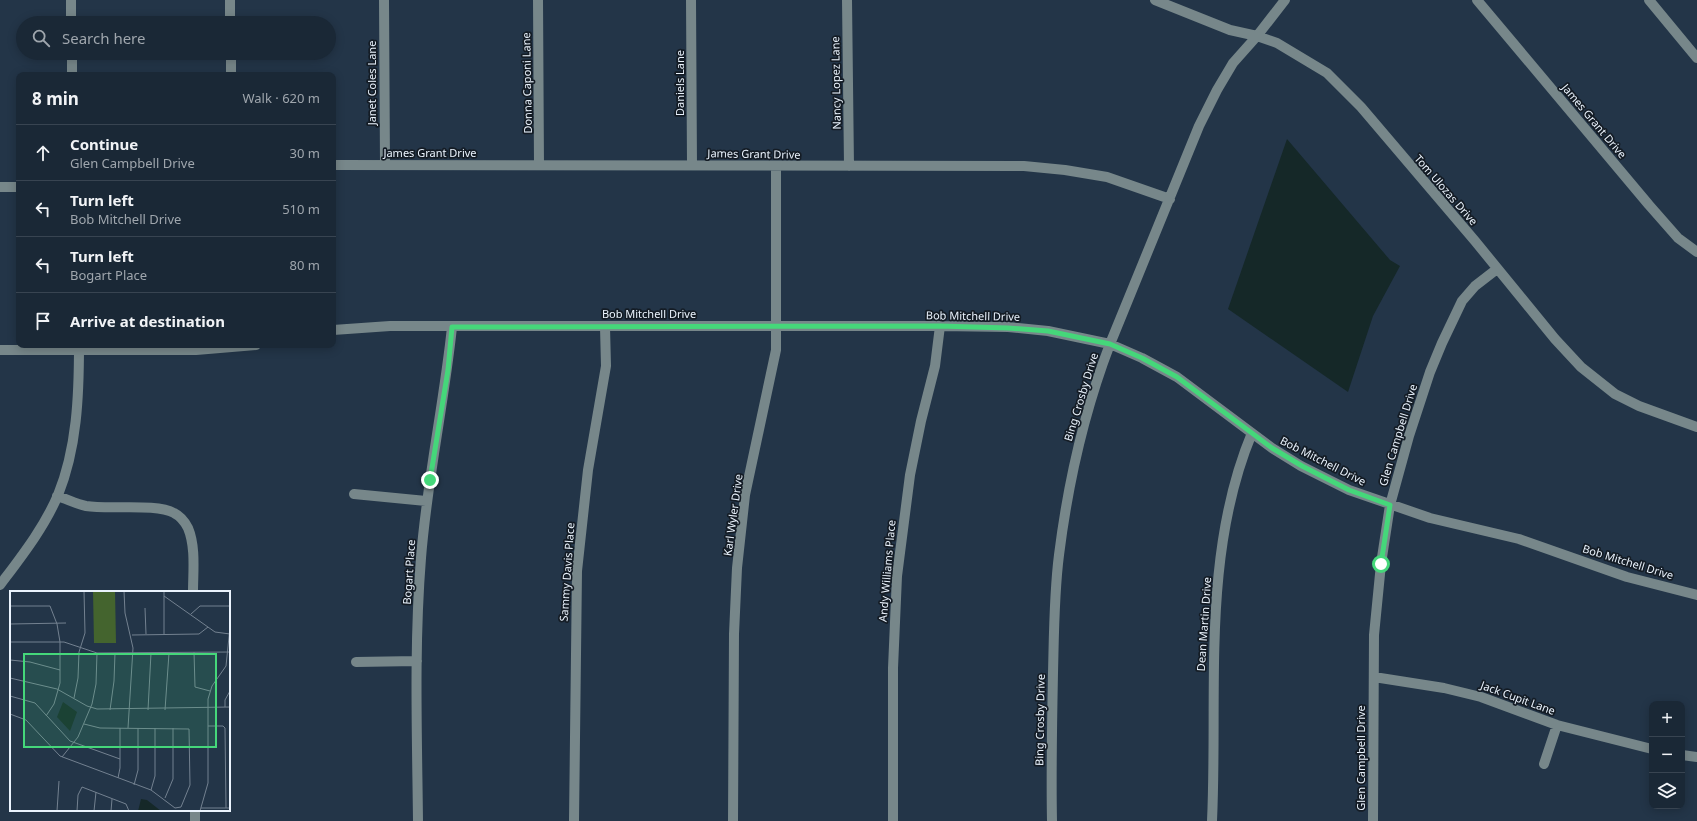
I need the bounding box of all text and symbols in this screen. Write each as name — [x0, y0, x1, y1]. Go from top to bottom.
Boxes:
search box — [16, 16, 336, 60]
icon: search — [30, 27, 52, 49]
text: Search here — [62, 28, 145, 48]
street label: Donna Caponi Lane — [518, 32, 535, 134]
street label: Nancy Lopez Lane — [827, 36, 844, 130]
street label: Janet Coles Lane — [364, 41, 379, 126]
street label: Daniels Lane — [672, 50, 687, 116]
street label: James Grant Drive — [1558, 79, 1630, 161]
text: 8 min — [32, 87, 79, 110]
text: Walk · 620 m — [242, 89, 320, 107]
text: Continue — [70, 134, 138, 154]
icon: ahead — [32, 142, 54, 164]
text: 30 m — [290, 144, 320, 162]
street label: James Grant Drive — [382, 145, 477, 160]
street label: James Grant Drive — [706, 145, 801, 162]
street label: Tom Ulozas Drive — [1411, 151, 1481, 228]
text: Glen Campbell Drive — [70, 154, 195, 172]
text: Turn left — [70, 190, 134, 210]
icon: left — [32, 198, 54, 220]
text: 510 m — [282, 200, 320, 218]
text: Bob Mitchell Drive — [70, 210, 181, 228]
text: Turn left — [70, 246, 134, 266]
icon: left — [32, 254, 54, 276]
text: 80 m — [290, 256, 320, 274]
text: Bogart Place — [70, 266, 147, 284]
street label: Bob Mitchell Drive — [602, 306, 696, 321]
street label: Bob Mitchell Drive — [926, 307, 1020, 324]
icon: arrive — [32, 310, 54, 332]
text: Arrive at destination — [70, 311, 225, 331]
street label: Bing Crosby Drive — [1060, 351, 1101, 443]
street label: Glen Campbell Drive — [1375, 382, 1420, 488]
street label: Bob Mitchell Drive — [1278, 432, 1369, 489]
route end — [421, 471, 439, 489]
street label: Karl Wyler Drive — [719, 473, 746, 557]
street label: Andy Williams Place — [875, 519, 898, 623]
street label: Sammy Davis Place — [556, 522, 577, 622]
street label: Bogart Place — [399, 539, 418, 605]
street label: Bob Mitchell Drive — [1581, 541, 1675, 582]
route start — [1372, 555, 1390, 573]
street label: Dean Martin Drive — [1193, 576, 1214, 672]
inset map — [10, 591, 230, 811]
street label: Bing Crosby Drive — [1031, 674, 1048, 766]
street label: Jack Cupit Lane — [1478, 677, 1558, 718]
map controls — [1649, 701, 1685, 809]
button: + — [1649, 701, 1685, 737]
street label: Glen Campbell Drive — [1353, 705, 1368, 811]
button: − — [1649, 737, 1685, 773]
button: layers — [1649, 773, 1685, 809]

